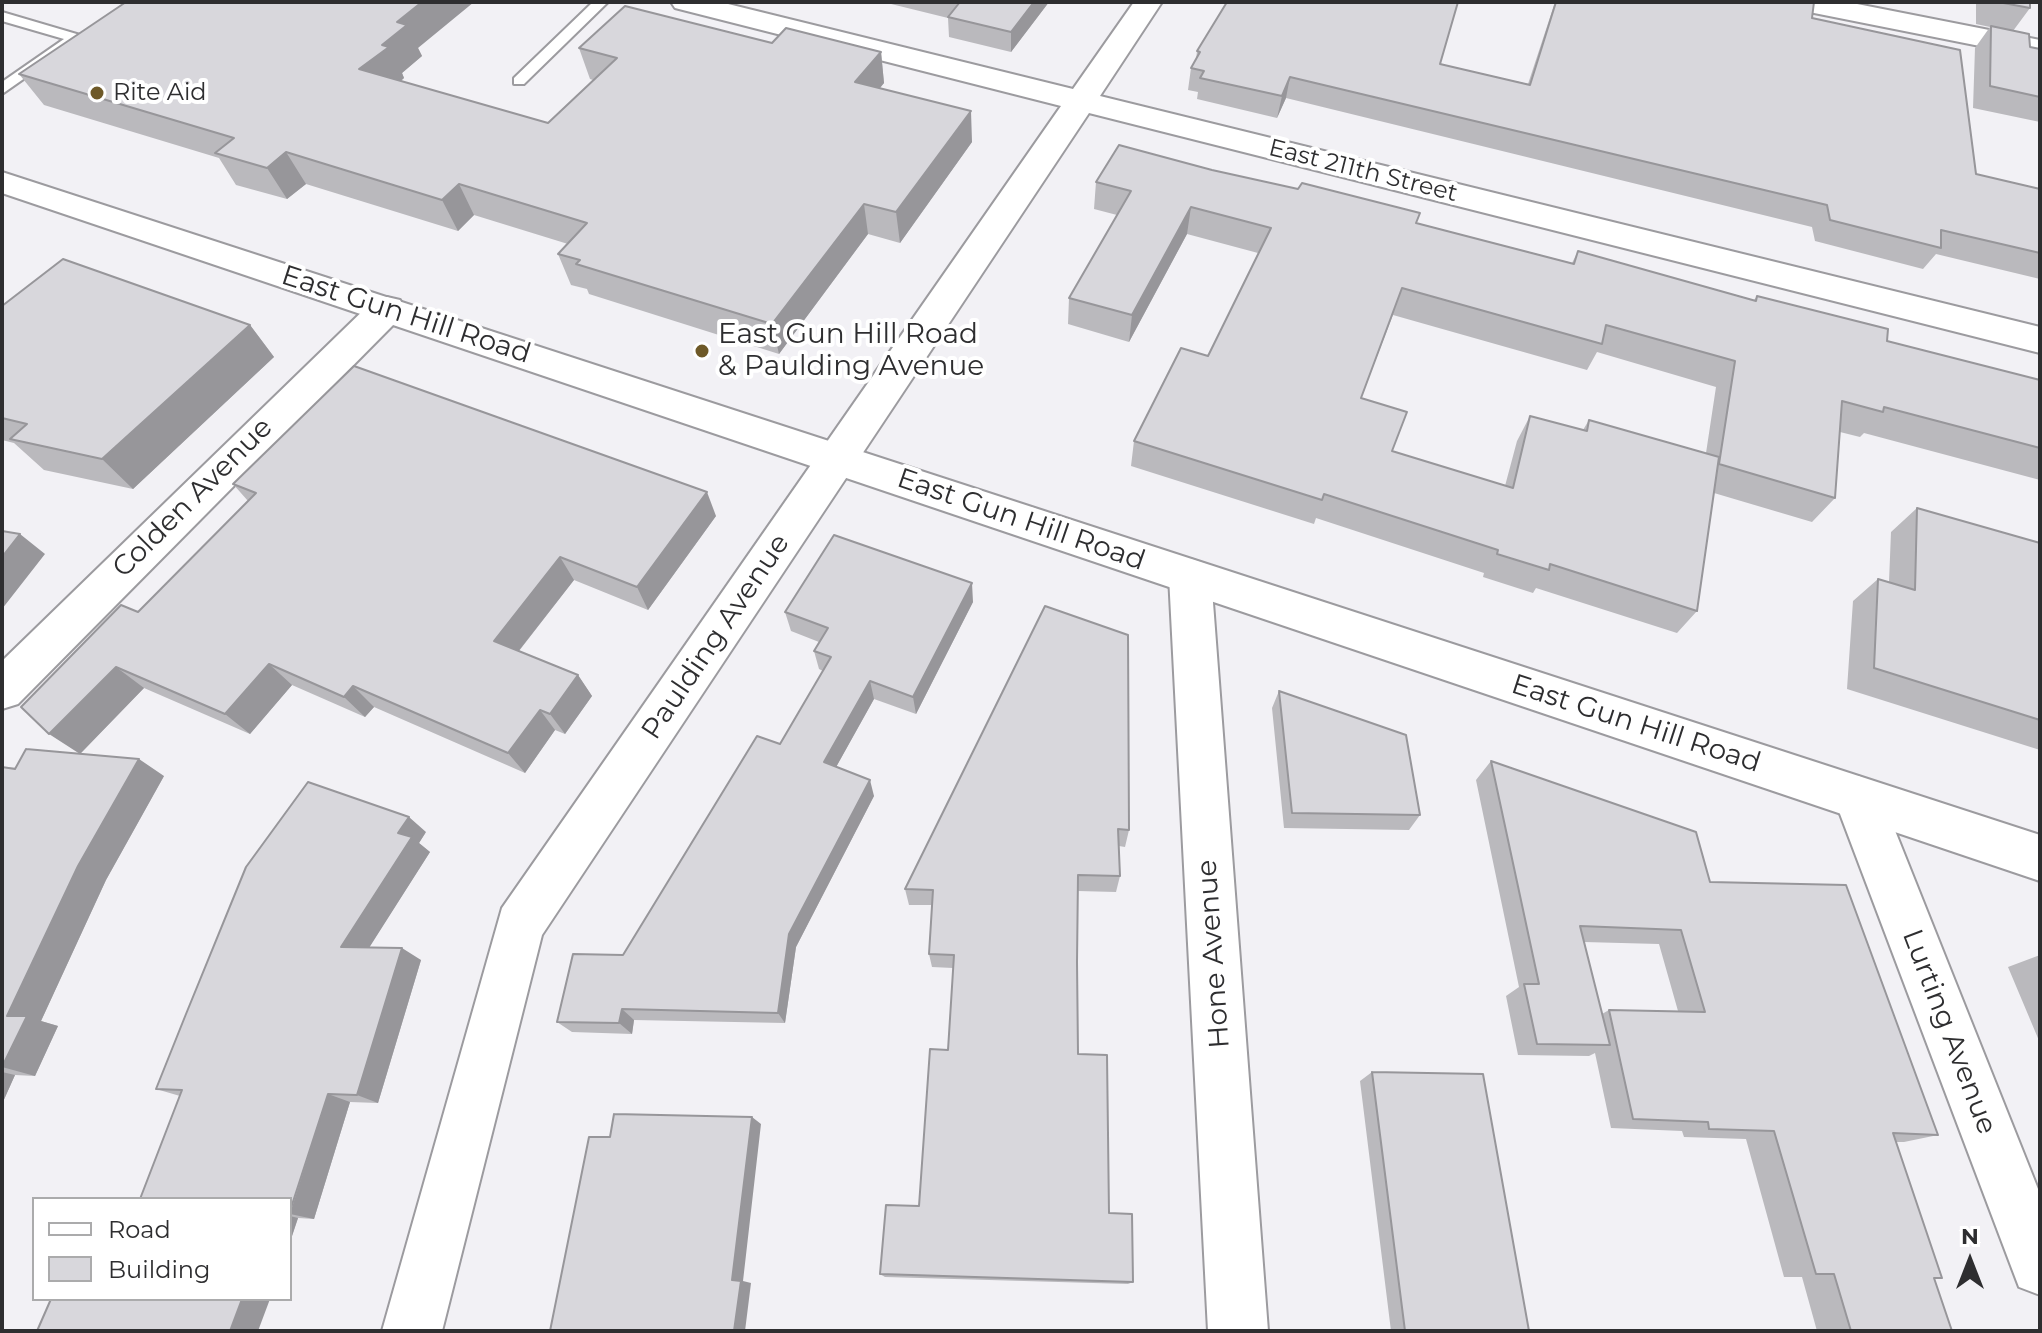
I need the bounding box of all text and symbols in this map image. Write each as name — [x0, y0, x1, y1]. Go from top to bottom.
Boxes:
place label: Rite Aid — [113, 79, 207, 107]
marker: Rite Aid — [88, 84, 106, 102]
street label: East 211th Street — [1266, 134, 1460, 208]
street label: East Gun Hill Road — [277, 259, 535, 371]
place label: East Gun Hill Road & Paulding Avenue — [718, 318, 984, 384]
marker: East Gun Hill Road & Paulding Avenue — [693, 342, 711, 360]
street label: Colden Avenue — [106, 411, 280, 585]
street label: East Gun Hill Road — [893, 462, 1149, 578]
street label: Paulding Avenue — [635, 528, 797, 746]
street label: East Gun Hill Road — [1507, 668, 1765, 780]
street label: Hone Avenue — [1191, 858, 1237, 1050]
street label: Lurting Avenue — [1894, 925, 2004, 1139]
legend — [32, 1197, 292, 1301]
text: Road — [108, 1215, 171, 1244]
north arrow — [1930, 1221, 2010, 1301]
text: N — [1961, 1223, 1979, 1250]
text: Building — [108, 1255, 211, 1284]

